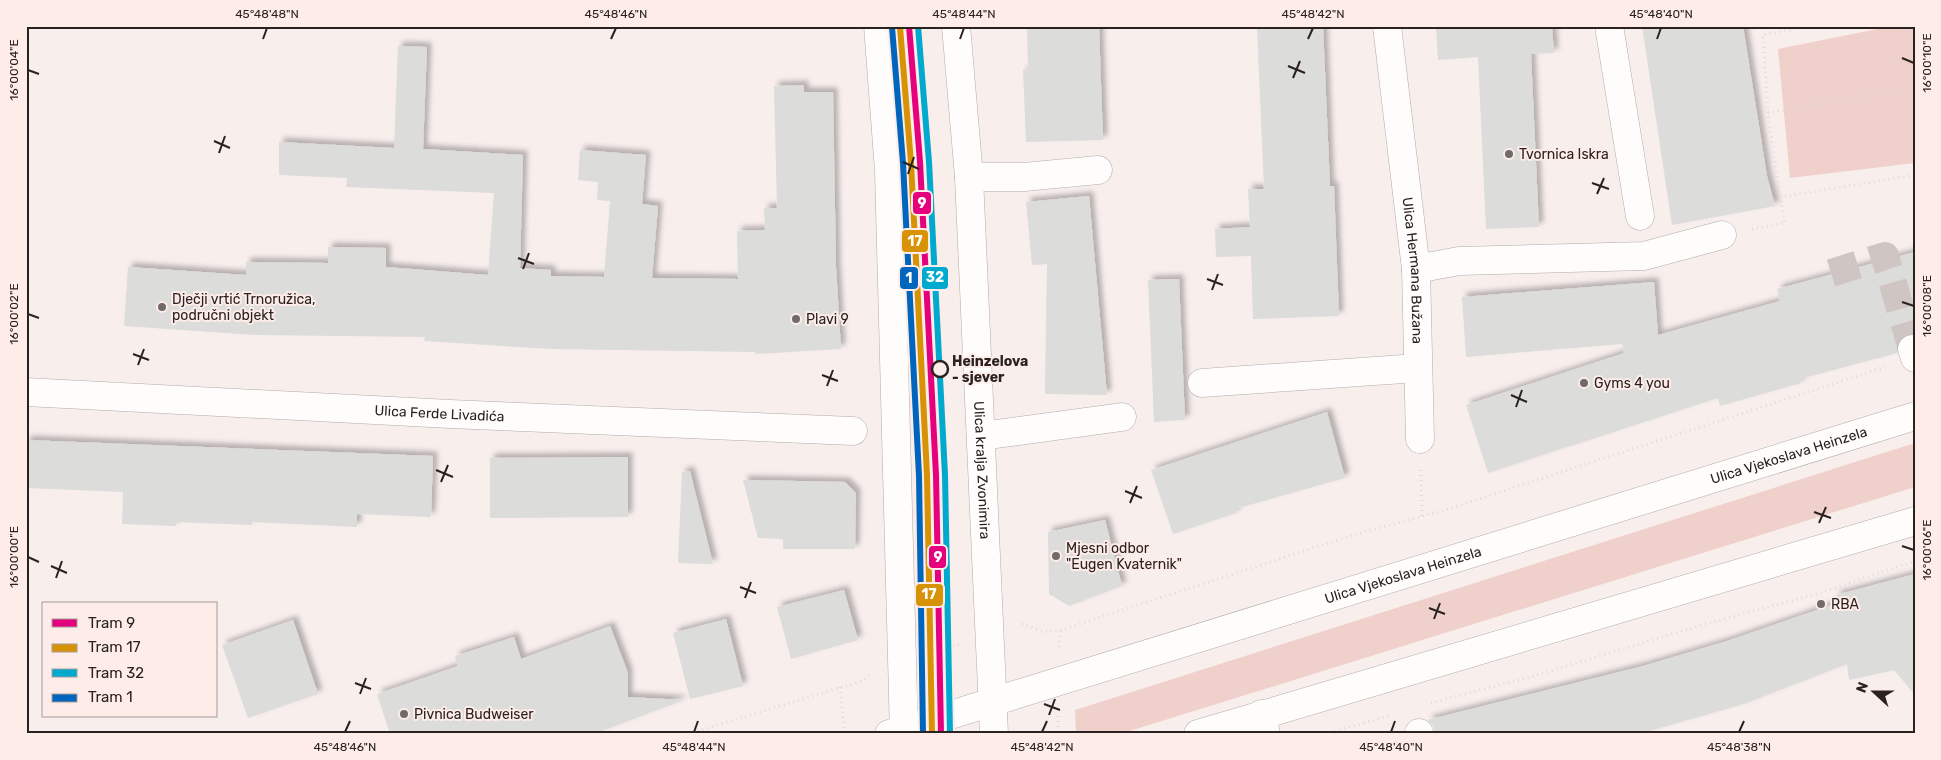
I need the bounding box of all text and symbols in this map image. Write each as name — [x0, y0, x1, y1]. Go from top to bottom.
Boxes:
text: 45°48'48"N — [235, 7, 299, 21]
text: 45°48'46"N — [585, 7, 647, 21]
text: 45°48'44"N — [932, 7, 996, 21]
text: 45°48'42"N — [1281, 7, 1345, 21]
text: 45°48'40"N — [1629, 7, 1693, 21]
text: 16°00'10"E — [1920, 33, 1934, 93]
text: 16°00'04"E — [7, 39, 21, 101]
place label: Tvornica Iskra — [1519, 146, 1609, 163]
marker: Tvornica Iskra — [1503, 148, 1515, 160]
line badge: 9 — [912, 191, 932, 215]
text: 9 — [918, 195, 927, 212]
street label: Ulica Hermana Bužana — [1398, 196, 1426, 344]
line badge: 17 — [901, 229, 929, 253]
text: 17 — [908, 233, 922, 250]
line badge: 1 — [899, 266, 919, 290]
line badge: 32 — [921, 266, 949, 290]
text: 32 — [926, 269, 944, 286]
text: 1 — [906, 270, 913, 287]
text: 16°00'08"E — [1920, 275, 1934, 337]
text: 16°00'02"E — [7, 283, 21, 345]
place label: Dječji vrtić Trnoružica, područni objekt — [172, 291, 316, 324]
marker: Dječji vrtić Trnoružica, područni objekt — [156, 301, 168, 313]
place label: Plavi 9 — [806, 311, 849, 328]
marker: Plavi 9 — [790, 313, 802, 325]
place label: Heinzelova - sjever — [952, 353, 1028, 386]
marker: Heinzelova - sjever — [931, 360, 949, 378]
place label: Gyms 4 you — [1594, 375, 1670, 392]
marker: Gyms 4 you — [1578, 377, 1590, 389]
street label: Ulica kralja Zvonimira — [970, 401, 993, 540]
street label: Ulica Ferde Livadića — [374, 402, 505, 425]
street label: Ulica Vjekoslava Heinzela — [1708, 423, 1869, 488]
text: 16°00'06"E — [1920, 519, 1934, 581]
text: 16°00'00"E — [7, 526, 21, 588]
place label: Mjesni odbor "Eugen Kvaternik" — [1066, 540, 1182, 573]
street label: Ulica Vjekoslava Heinzela — [1323, 543, 1483, 607]
line badge: 9 — [928, 545, 947, 569]
text: 9 — [934, 549, 943, 566]
marker: Mjesni odbor "Eugen Kvaternik" — [1050, 550, 1062, 562]
line badge: 17 — [915, 583, 944, 607]
text: 17 — [922, 586, 936, 603]
place label: RBA — [1831, 596, 1859, 613]
marker: RBA — [1815, 598, 1827, 610]
legend — [42, 602, 218, 718]
text: Tram 9 — [88, 614, 135, 632]
text: Tram 17 — [88, 638, 141, 656]
text: Tram 32 — [88, 664, 144, 682]
north arrow — [1848, 668, 1898, 718]
text: N — [1853, 680, 1872, 695]
text: Tram 1 — [88, 688, 133, 706]
place label: Pivnica Budweiser — [414, 706, 534, 723]
marker: Pivnica Budweiser — [398, 708, 410, 720]
text: 45°48'46"N — [314, 740, 376, 754]
text: 45°48'44"N — [662, 740, 726, 754]
text: 45°48'42"N — [1010, 740, 1074, 754]
text: 45°48'40"N — [1359, 740, 1423, 754]
text: 45°48'38"N — [1707, 740, 1771, 754]

